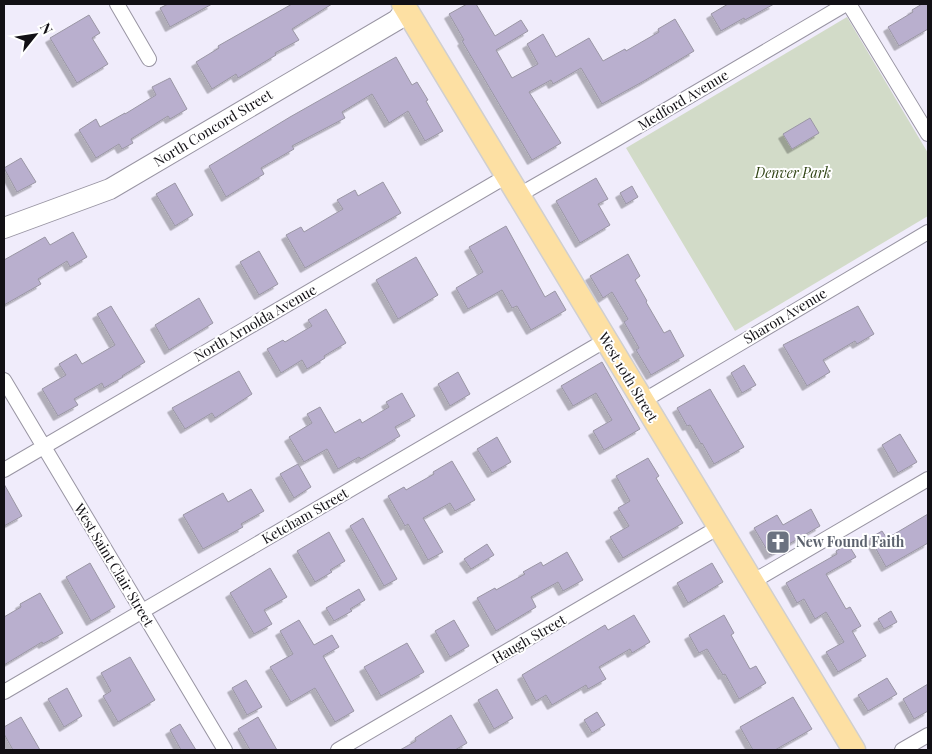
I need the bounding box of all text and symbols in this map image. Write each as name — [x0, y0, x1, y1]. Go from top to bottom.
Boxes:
north arrow — [10, 10, 60, 60]
text: N — [36, 19, 57, 37]
street label: Medford Avenue — [634, 65, 732, 134]
street label: North Concord Street — [150, 84, 277, 171]
park label: Denver Park — [754, 163, 831, 182]
street label: North Arnolda Avenue — [190, 280, 320, 365]
street label: Sharon Avenue — [740, 283, 830, 348]
street label: West 10th Street — [594, 328, 663, 426]
street label: Ketcham Street — [258, 483, 352, 548]
street label: West Saint Clair Street — [70, 499, 159, 631]
church icon: New Found Faith — [765, 529, 791, 555]
place label: New Found Faith — [796, 532, 905, 551]
street label: Haugh Street — [488, 609, 570, 667]

